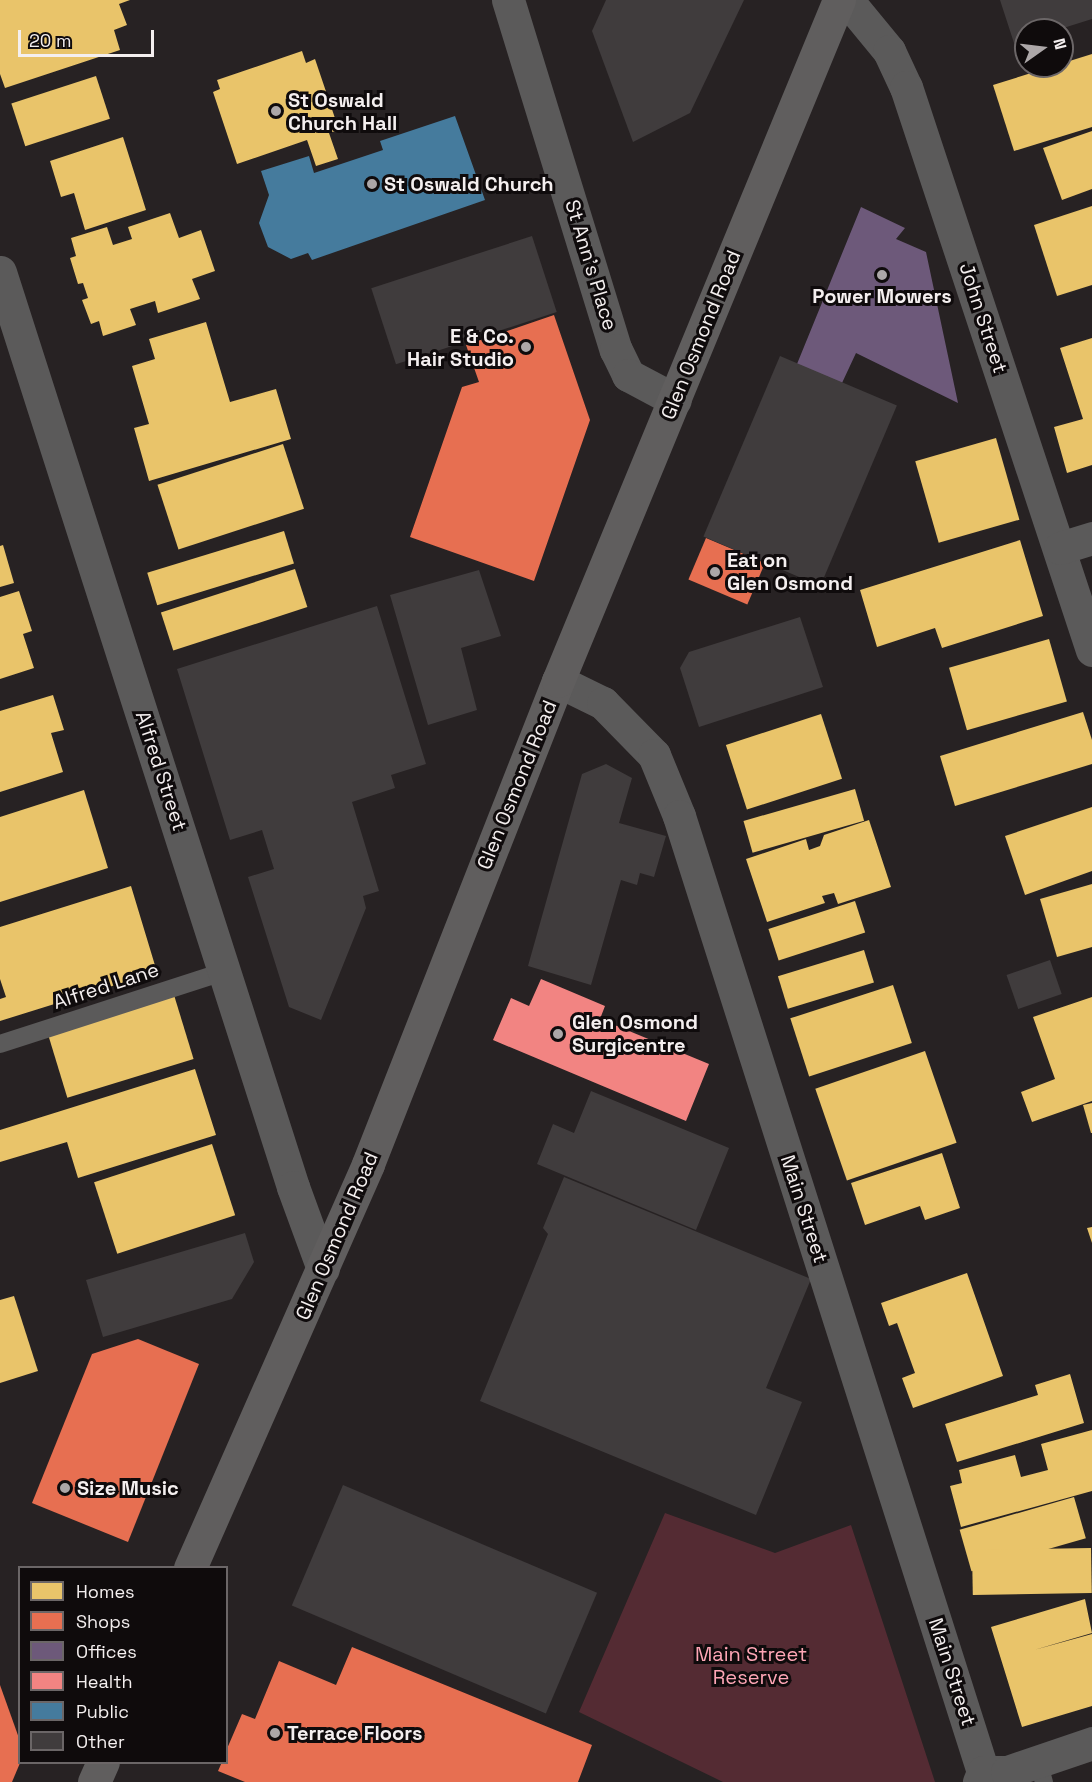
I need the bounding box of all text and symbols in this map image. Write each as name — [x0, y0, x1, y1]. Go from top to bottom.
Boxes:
scale bar — [21, 18, 158, 56]
north arrow — [1014, 18, 1074, 78]
text: 20 m — [29, 29, 72, 52]
text: N — [1049, 36, 1071, 52]
place label: St Oswald Church Hall — [288, 88, 397, 135]
marker: St Oswald Church Hall — [269, 104, 283, 118]
place label: St Oswald Church — [384, 172, 554, 196]
marker: St Oswald Church — [365, 177, 379, 191]
street label: St Ann's Place — [560, 197, 622, 333]
street label: Glen Osmond Road — [656, 247, 746, 423]
street label: John Street — [954, 260, 1012, 376]
marker: Power Mowers — [875, 268, 889, 282]
place label: Power Mowers — [812, 284, 952, 308]
place label: E & Co. Hair Studio — [407, 324, 514, 371]
marker: E & Co. Hair Studio — [519, 340, 533, 354]
place label: Eat on Glen Osmond — [727, 548, 853, 595]
marker: Eat on Glen Osmond — [708, 565, 722, 579]
street label: Glen Osmond Road — [472, 697, 562, 873]
street label: Alfred Street — [130, 708, 192, 834]
street label: Alfred Lane — [50, 958, 162, 1014]
place label: Glen Osmond Surgicentre — [572, 1011, 698, 1058]
marker: Glen Osmond Surgicentre — [549, 1025, 567, 1043]
street label: Glen Osmond Road — [291, 1148, 383, 1324]
street label: Main Street — [775, 1152, 833, 1266]
place label: Size Music — [77, 1476, 179, 1500]
marker: Size Music — [58, 1481, 72, 1495]
legend — [18, 1566, 228, 1764]
text: Homes — [76, 1580, 135, 1603]
text: Shops — [76, 1610, 130, 1633]
street label: Main Street — [923, 1615, 981, 1729]
text: Offices — [76, 1640, 137, 1663]
park label: Main Street Reserve — [695, 1643, 807, 1690]
text: Health — [76, 1670, 133, 1693]
text: Public — [76, 1700, 129, 1723]
place label: Terrace Floors — [287, 1721, 422, 1745]
marker: Terrace Floors — [268, 1726, 282, 1740]
text: Other — [76, 1730, 125, 1753]

